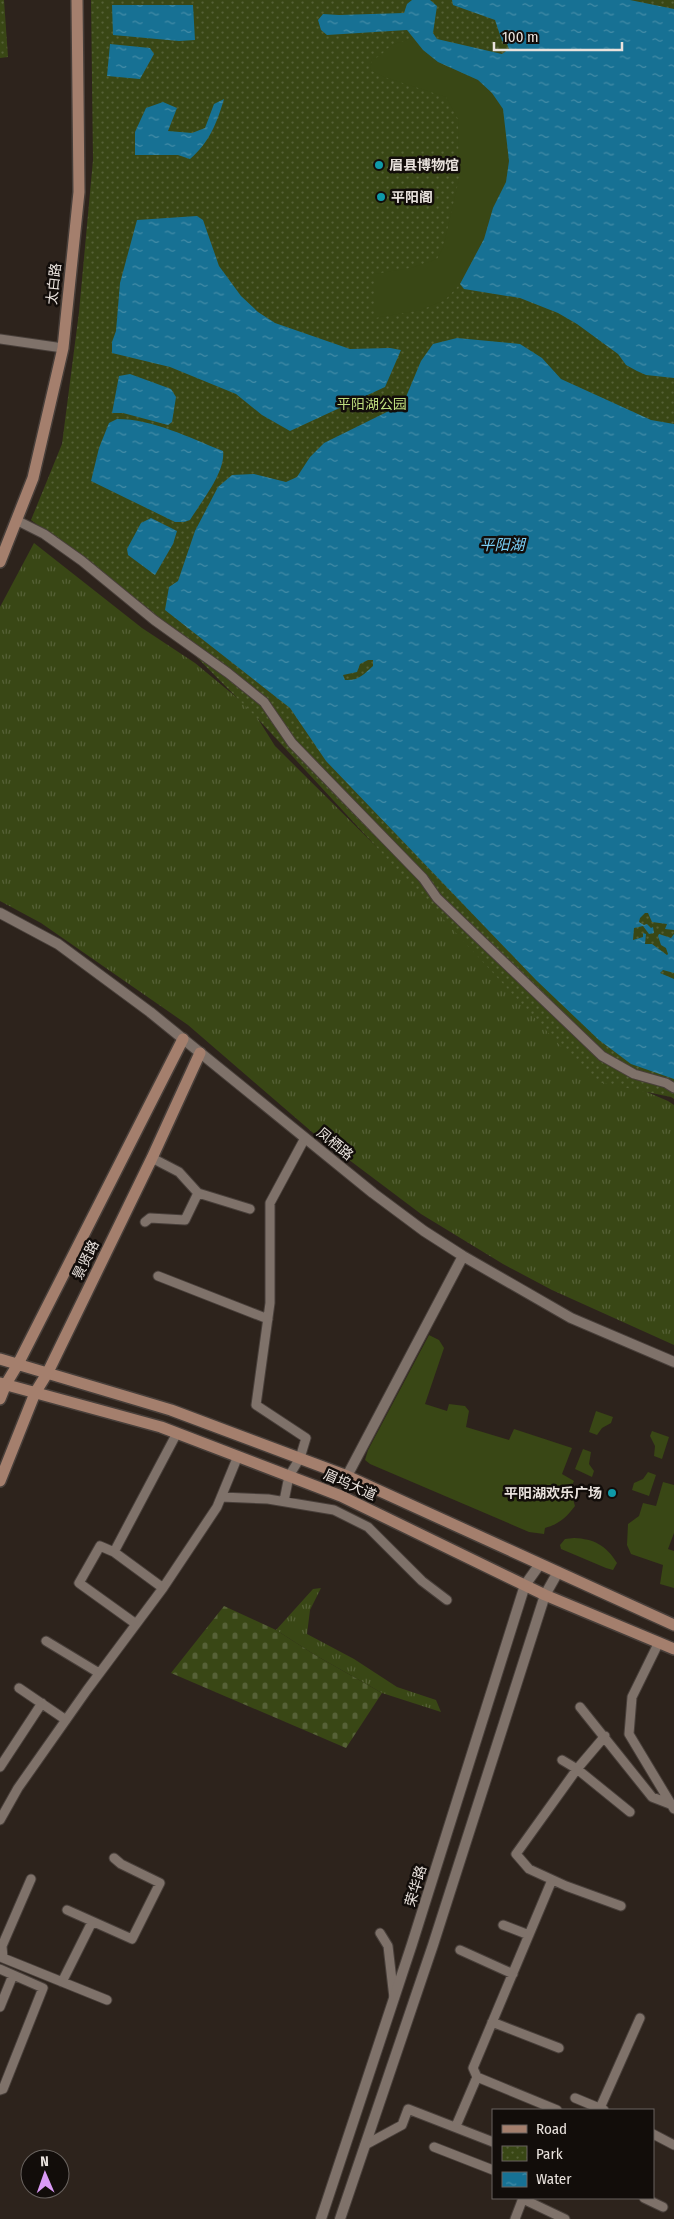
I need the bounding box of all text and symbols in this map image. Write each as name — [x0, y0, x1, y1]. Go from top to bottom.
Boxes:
scale bar — [494, 20, 622, 52]
text: 100 m — [502, 28, 539, 46]
place label: 眉县博物馆 — [389, 157, 459, 174]
marker: 眉县博物馆 — [373, 159, 385, 171]
place label: 平阳阁 — [391, 189, 433, 206]
marker: 平阳阁 — [375, 191, 387, 203]
street label: 太白路 — [43, 262, 65, 306]
park label: 平阳湖公园 — [337, 396, 407, 413]
water label: 平阳湖 — [479, 536, 526, 554]
street label: 凤栖路 — [313, 1124, 357, 1164]
street label: 景贤路 — [69, 1237, 103, 1283]
street label: 眉坞大道 — [321, 1466, 379, 1504]
place label: 平阳湖欢乐广场 — [504, 1485, 602, 1502]
marker: 平阳湖欢乐广场 — [606, 1487, 618, 1499]
street label: 荣华路 — [402, 1863, 430, 1909]
legend — [492, 2109, 654, 2199]
text: Road — [536, 2120, 567, 2138]
text: Park — [536, 2145, 563, 2163]
north arrow — [20, 2149, 70, 2199]
text: N — [40, 2153, 49, 2170]
text: Water — [536, 2170, 572, 2188]

